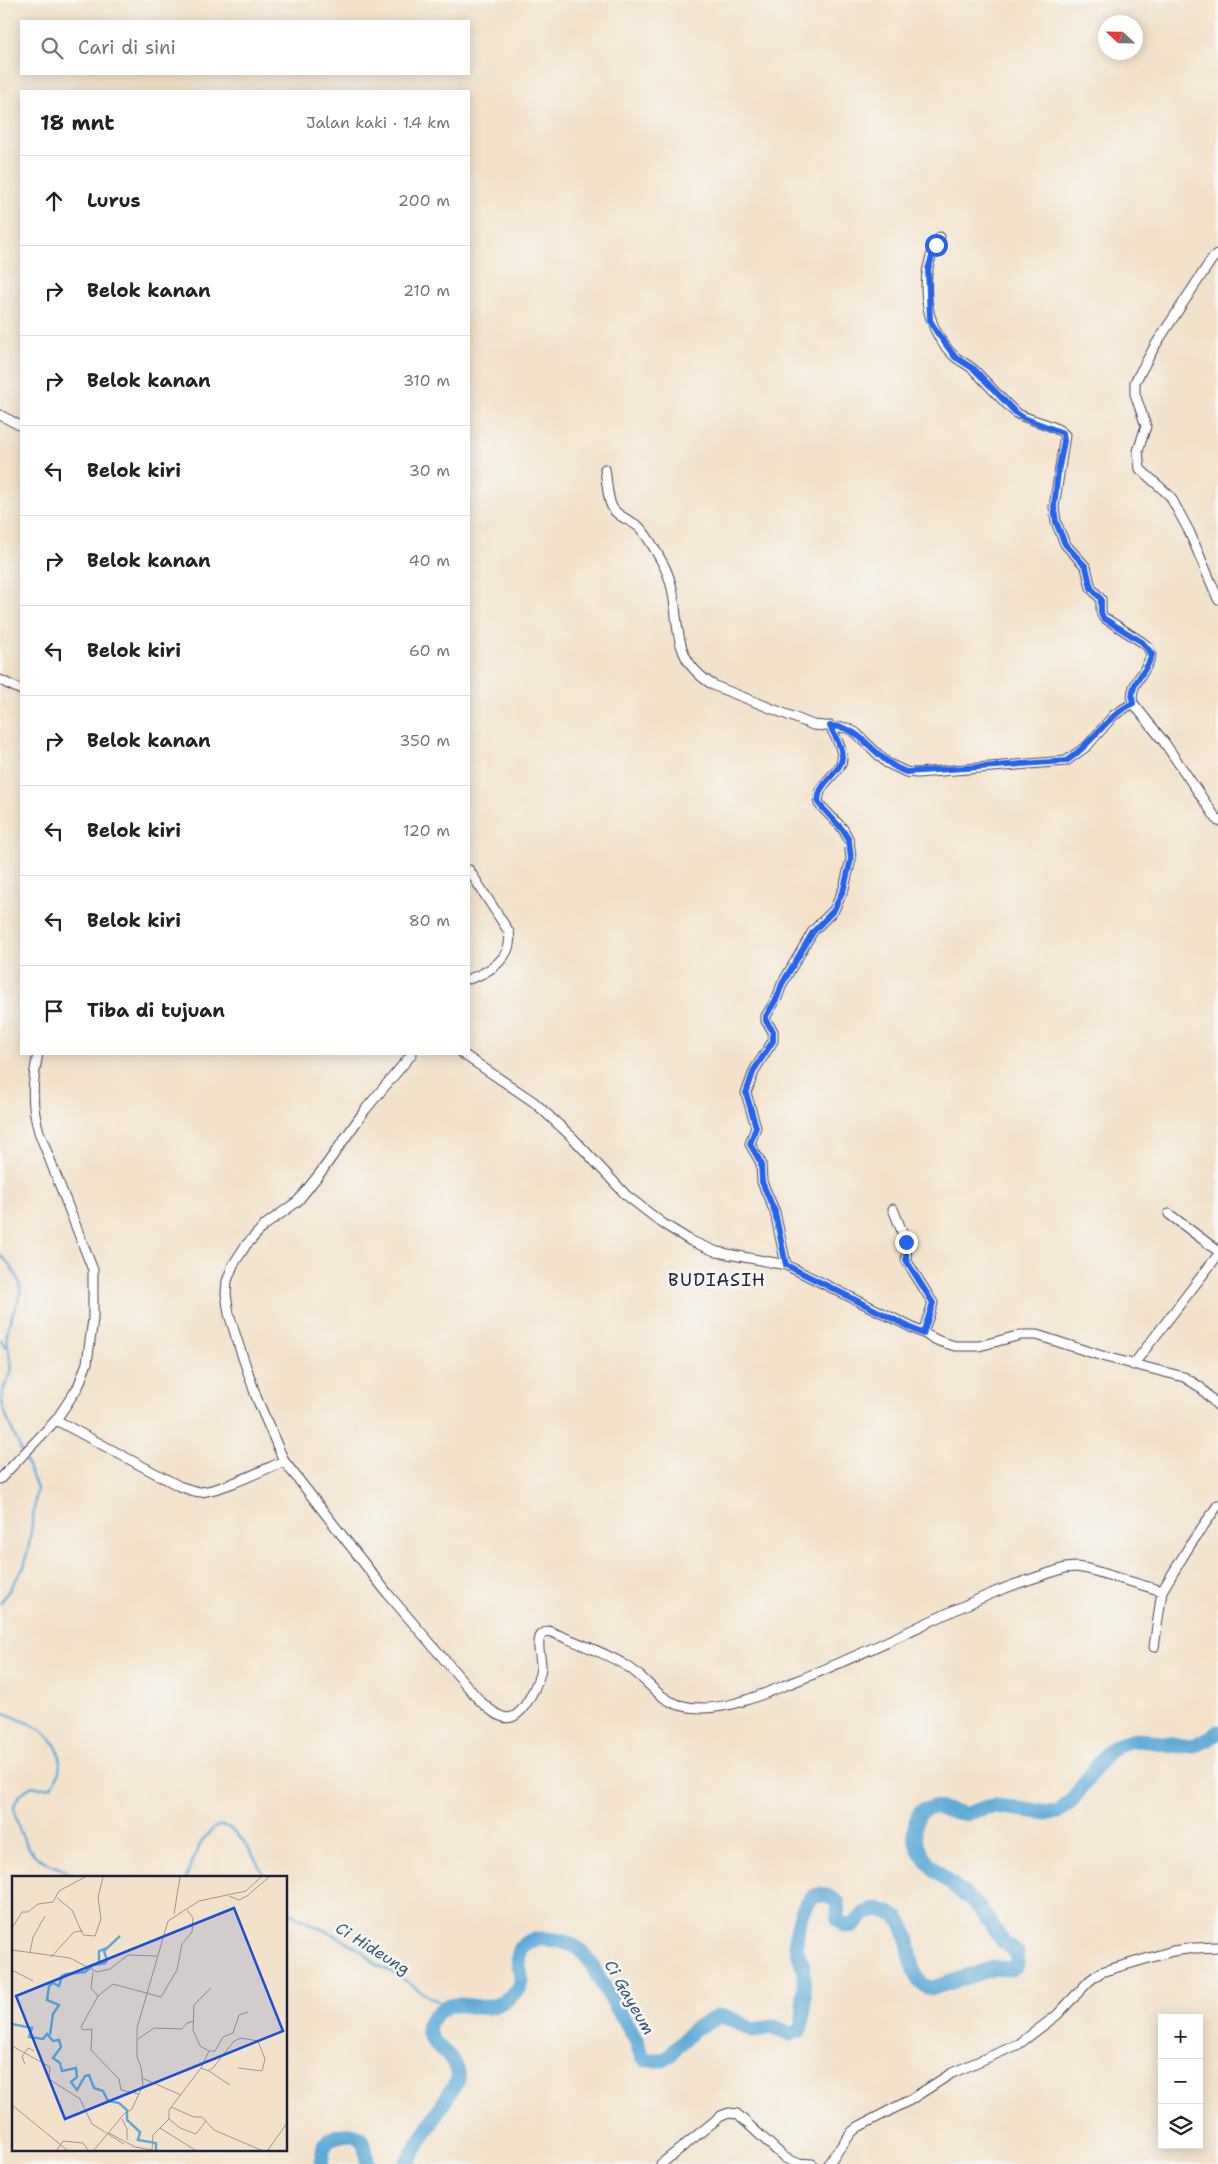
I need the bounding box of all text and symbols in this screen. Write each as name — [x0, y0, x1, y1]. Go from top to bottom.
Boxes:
north arrow — [1098, 15, 1143, 60]
search box — [20, 20, 470, 75]
icon: search — [38, 34, 66, 62]
text: Cari di sini — [78, 35, 176, 60]
text: 18 mnt — [40, 109, 114, 137]
text: Jalan kaki · 1.4 km — [306, 112, 450, 133]
icon: ahead — [40, 187, 68, 215]
text: Lurus — [87, 188, 141, 213]
text: 200 m — [398, 190, 450, 211]
route start — [925, 234, 948, 257]
icon: right — [40, 277, 68, 305]
text: Belok kanan — [87, 278, 211, 303]
text: 210 m — [403, 280, 450, 301]
icon: right — [40, 367, 68, 395]
text: Belok kanan — [87, 368, 211, 393]
text: 310 m — [403, 370, 450, 391]
icon: left — [40, 457, 68, 485]
text: Belok kiri — [87, 458, 181, 483]
text: 30 m — [409, 460, 450, 481]
icon: right — [40, 547, 68, 575]
text: Belok kanan — [87, 548, 211, 573]
text: 40 m — [408, 550, 450, 571]
icon: left — [40, 637, 68, 665]
text: Belok kiri — [87, 638, 181, 663]
text: 60 m — [409, 640, 450, 661]
icon: right — [40, 727, 68, 755]
text: Belok kanan — [87, 728, 211, 753]
text: 350 m — [399, 730, 450, 751]
icon: left — [40, 817, 68, 845]
text: Belok kiri — [87, 818, 181, 843]
text: 120 m — [403, 820, 450, 841]
icon: left — [40, 907, 68, 935]
text: Belok kiri — [87, 908, 181, 933]
text: 80 m — [409, 910, 450, 931]
icon: arrive — [40, 997, 68, 1025]
text: Tiba di tujuan — [87, 998, 225, 1023]
route end — [895, 1231, 918, 1254]
district label: BUDIASIH — [668, 1268, 766, 1292]
inset map — [12, 1876, 288, 2152]
water label: Ci Hideung — [332, 1917, 414, 1980]
water label: Ci Gayeum — [600, 1956, 659, 2039]
map controls — [1158, 2014, 1203, 2149]
button: + — [1158, 2014, 1203, 2059]
button: − — [1158, 2059, 1203, 2104]
button: layers — [1158, 2104, 1203, 2149]

